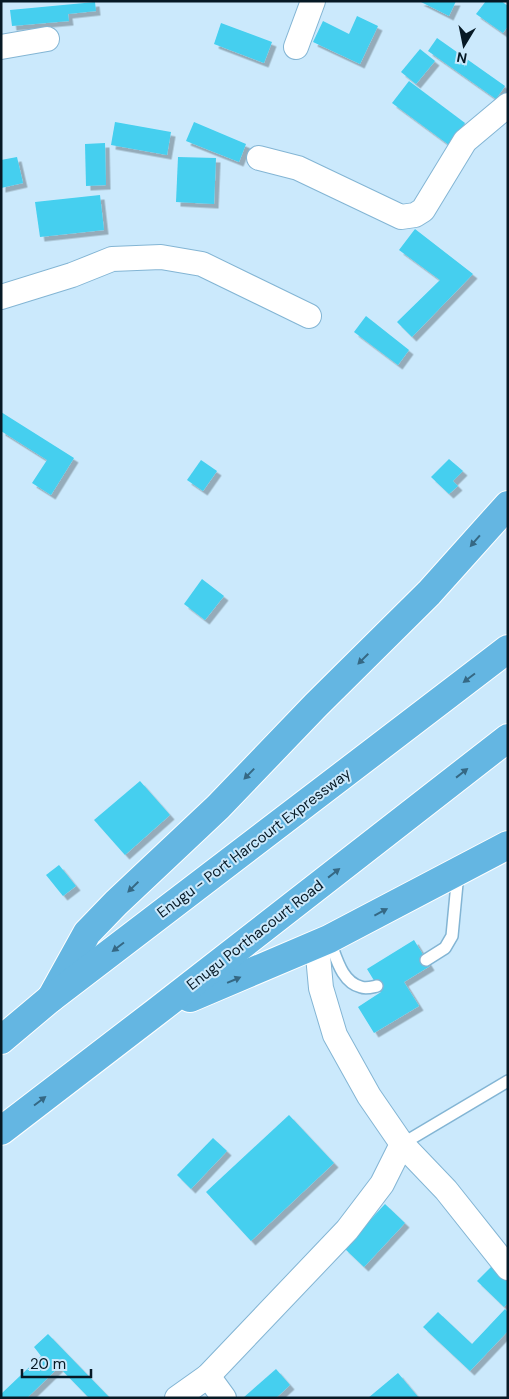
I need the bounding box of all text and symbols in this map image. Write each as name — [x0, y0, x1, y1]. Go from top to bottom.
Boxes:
north arrow — [439, 20, 489, 70]
text: N — [455, 48, 468, 68]
one-way arrow — [470, 535, 481, 548]
one-way arrow — [358, 652, 370, 664]
one-way arrow — [463, 673, 476, 684]
street label: Enugu - Port Harcourt Expressway — [153, 763, 355, 923]
one-way arrow — [243, 768, 255, 780]
one-way arrow — [455, 768, 469, 778]
one-way arrow — [327, 868, 340, 879]
street label: Enugu Porthacourt Road — [182, 875, 328, 995]
one-way arrow — [127, 881, 139, 893]
one-way arrow — [374, 908, 388, 916]
one-way arrow — [112, 942, 125, 953]
one-way arrow — [227, 975, 241, 983]
one-way arrow — [33, 1096, 46, 1107]
scale bar — [22, 1346, 91, 1378]
text: 20 m — [30, 1354, 66, 1374]

